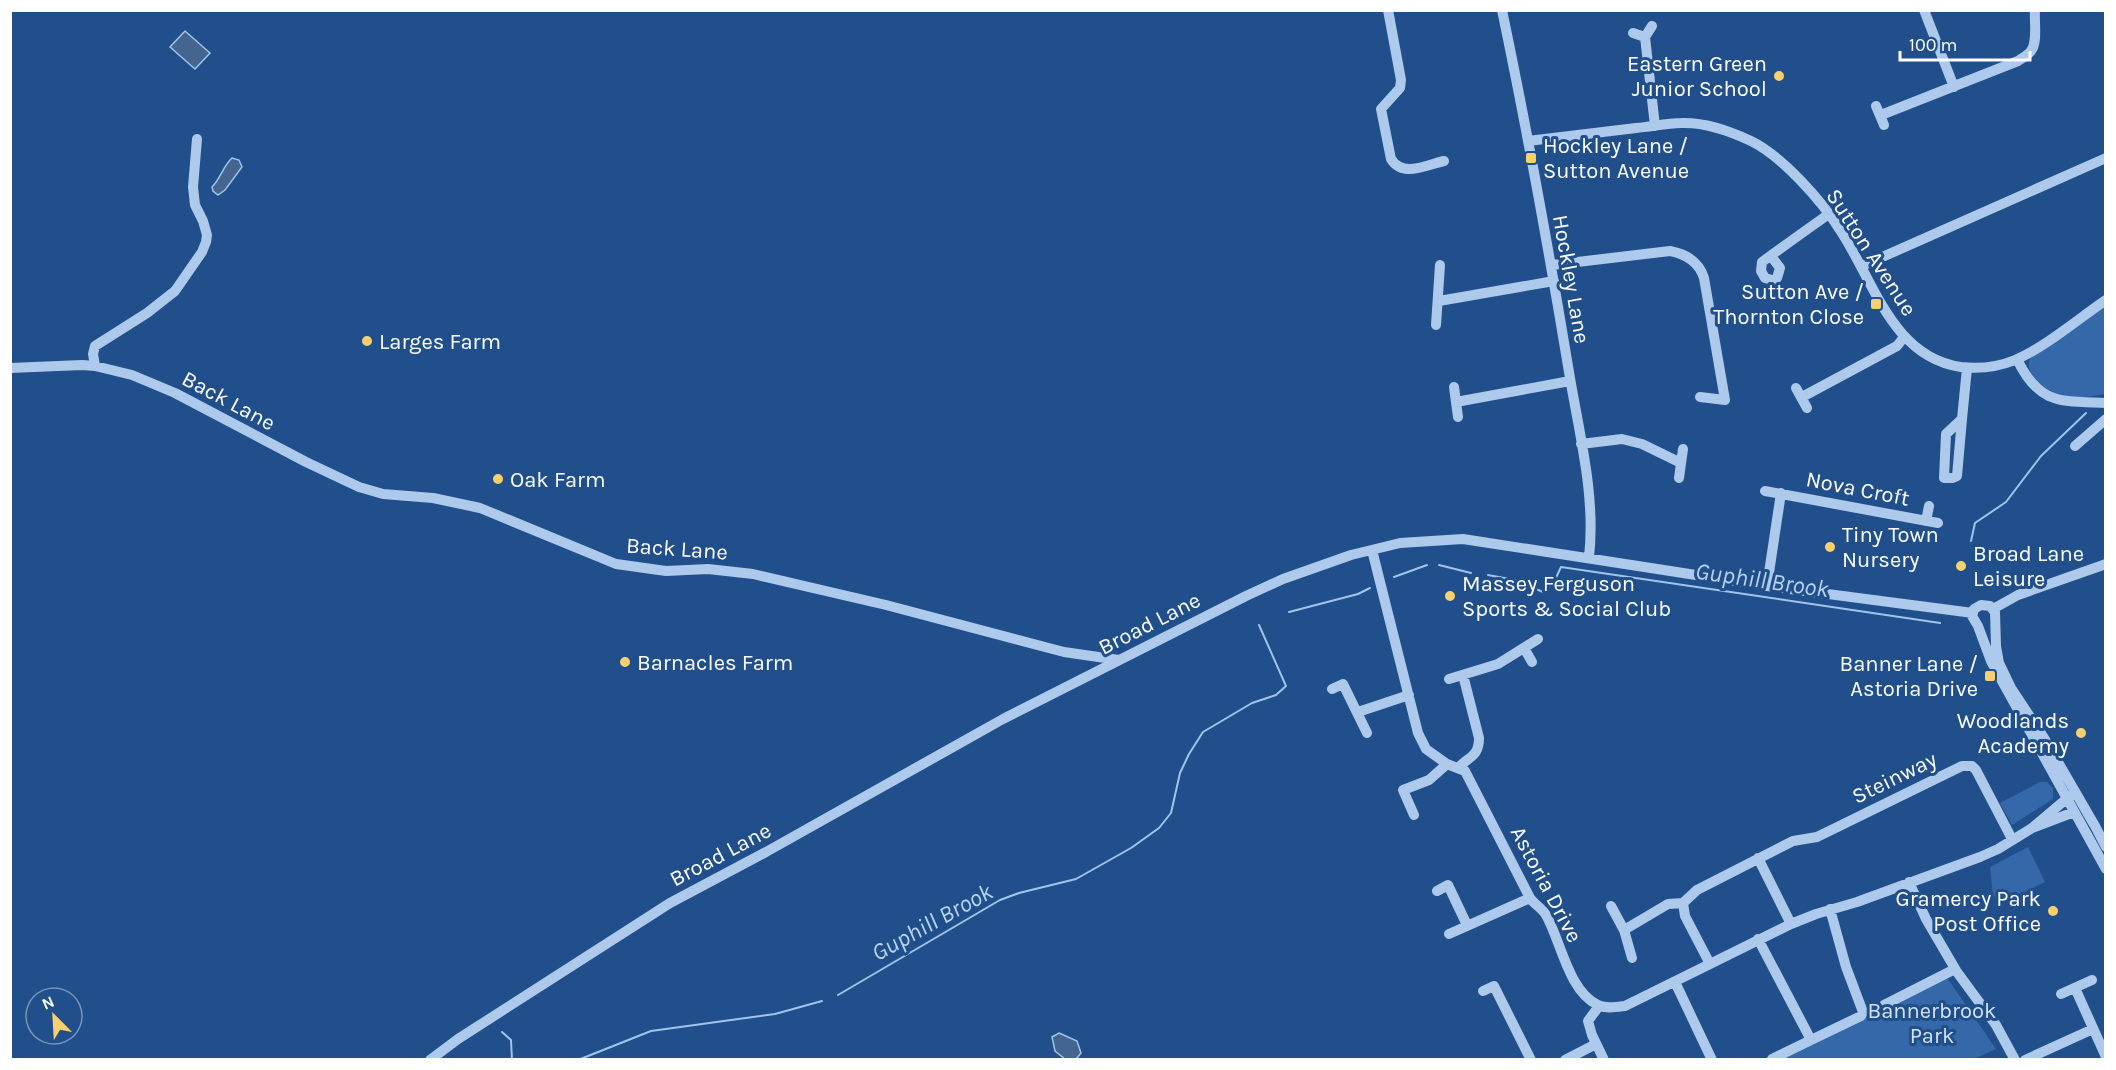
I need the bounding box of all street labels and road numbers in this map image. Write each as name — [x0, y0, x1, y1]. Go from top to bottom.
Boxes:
street label: Sutton Avenue — [1820, 184, 1922, 321]
street label: Hockley Lane — [1547, 213, 1595, 346]
street label: Back Lane — [178, 366, 280, 436]
street label: Nova Croft — [1804, 466, 1912, 512]
street label: Back Lane — [625, 532, 729, 566]
street label: Broad Lane — [1094, 587, 1205, 661]
street label: Steinway — [1848, 746, 1941, 810]
street label: Broad Lane — [665, 817, 776, 892]
street label: Astoria Drive — [1505, 822, 1588, 947]

